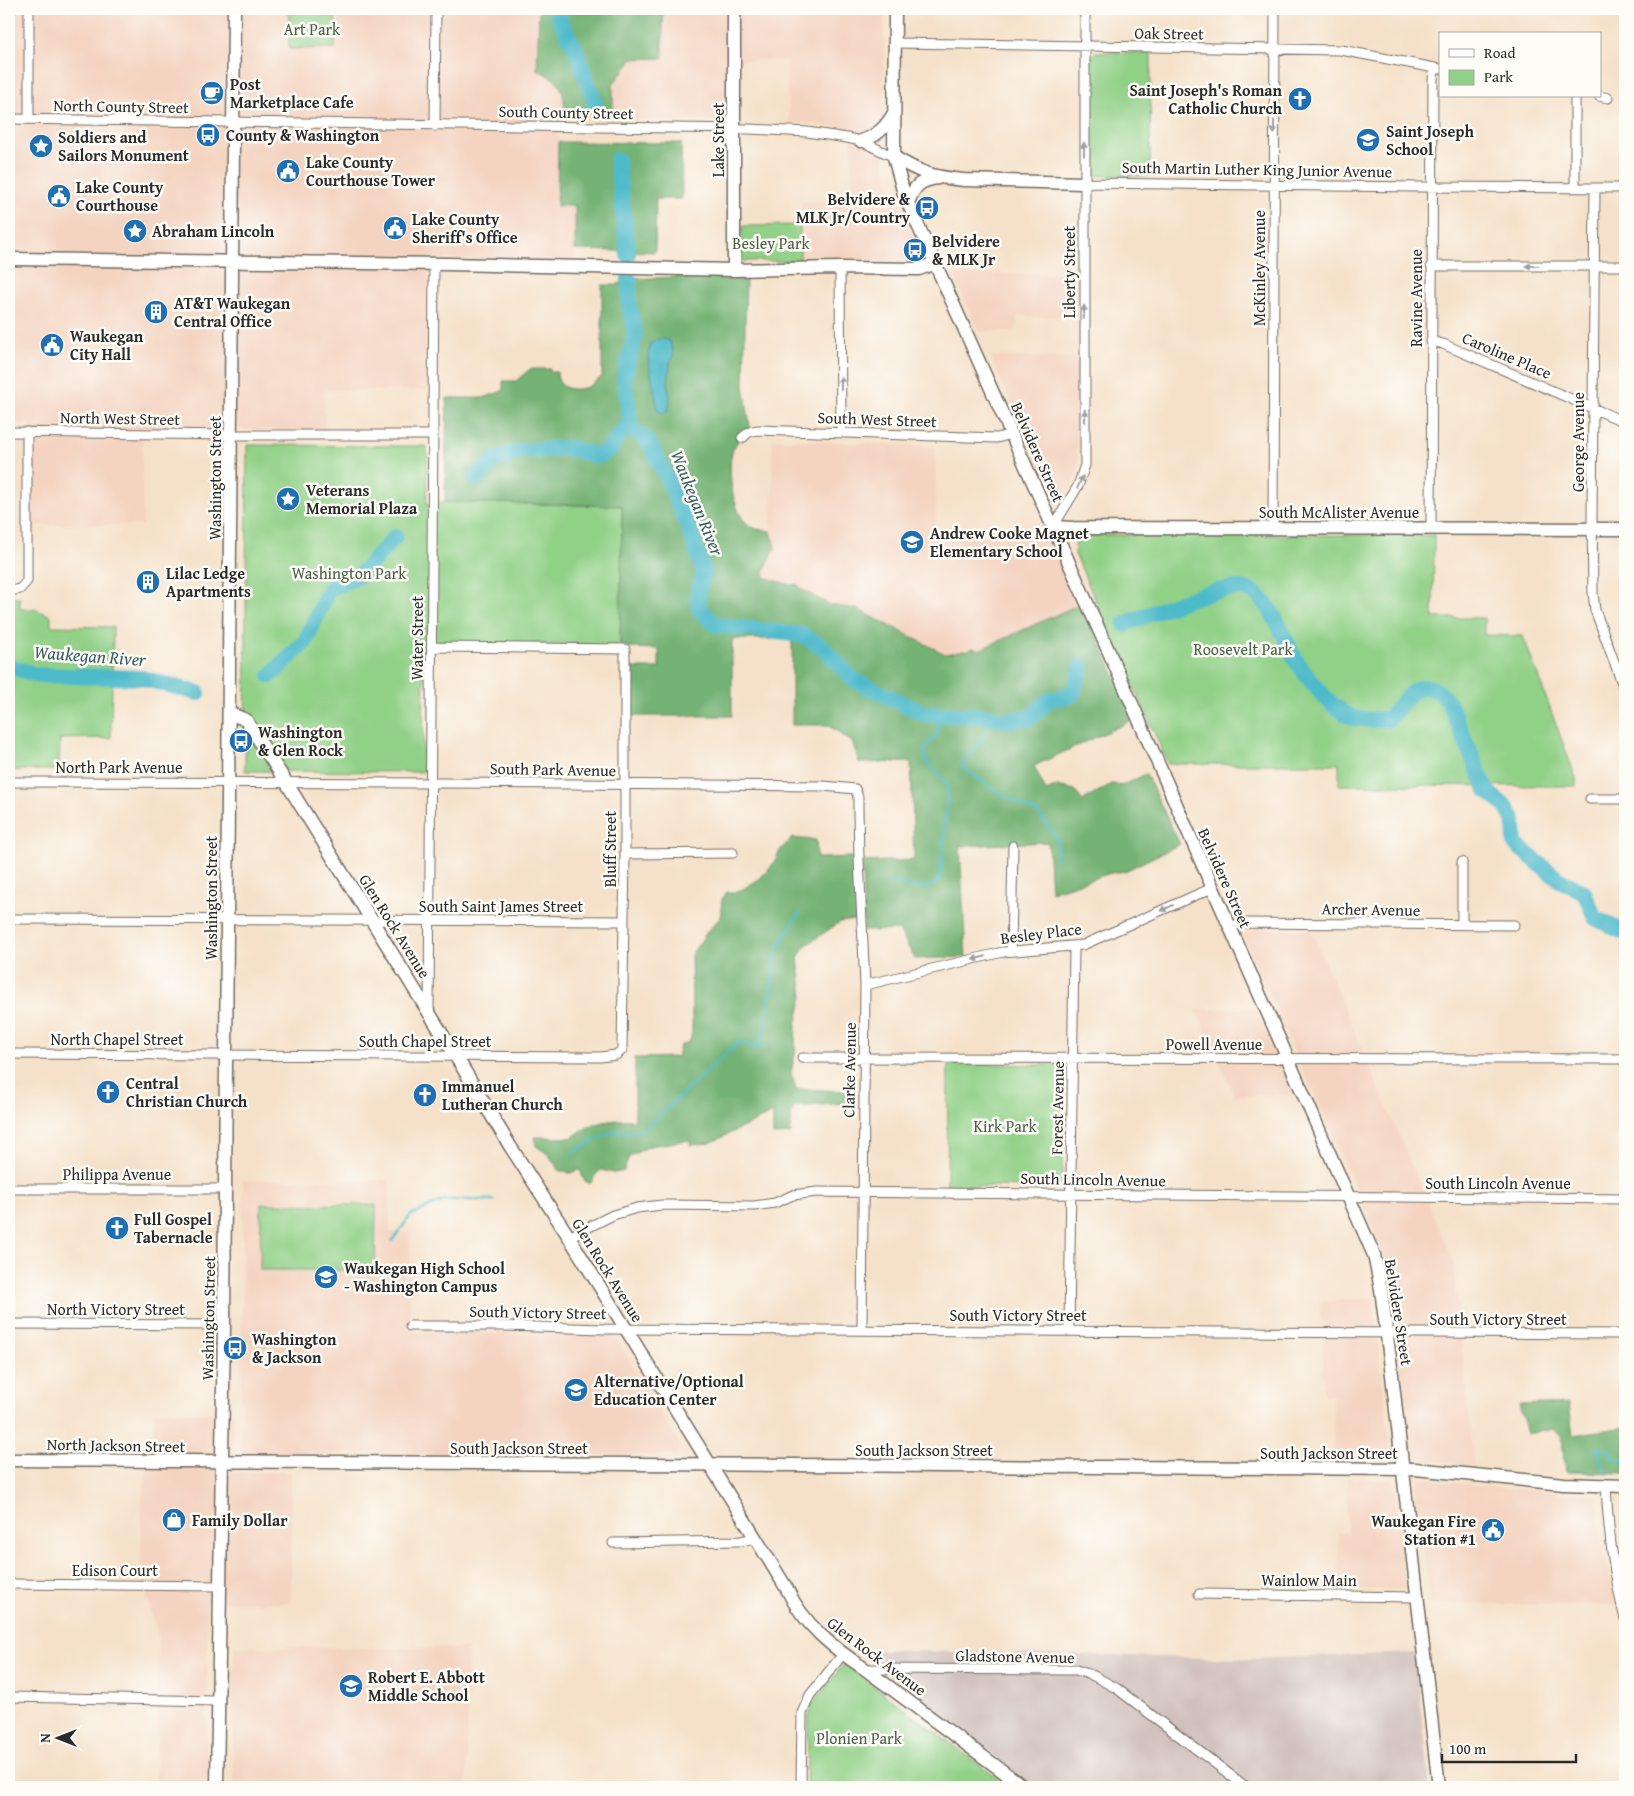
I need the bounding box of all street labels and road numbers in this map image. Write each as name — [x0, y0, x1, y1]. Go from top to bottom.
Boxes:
street label: Oak Street — [1134, 20, 1204, 46]
street label: North County Street — [53, 93, 189, 119]
street label: South County Street — [498, 99, 634, 125]
street label: Lake Street — [706, 102, 730, 177]
street label: South Martin Luther King Junior Avenue — [1122, 155, 1392, 183]
street label: McKinley Avenue — [1247, 210, 1271, 326]
street label: Liberty Street — [1057, 226, 1081, 318]
street label: Ravine Avenue — [1404, 249, 1428, 347]
street label: Caroline Place — [1459, 325, 1555, 385]
street label: George Avenue — [1566, 392, 1590, 492]
street label: Belvidere Street — [1005, 398, 1071, 506]
street label: North West Street — [60, 405, 180, 431]
street label: South West Street — [817, 405, 937, 433]
street label: Washington Street — [203, 416, 227, 540]
street label: South McAlister Avenue — [1259, 500, 1419, 524]
street label: Water Street — [405, 596, 429, 680]
street label: North Park Avenue — [56, 755, 182, 779]
street label: South Park Avenue — [490, 756, 616, 782]
street label: Bluff Street — [598, 810, 622, 887]
street label: Belvidere Street — [1192, 824, 1258, 932]
street label: Washington Street — [199, 836, 223, 960]
street label: Glen Rock Avenue — [353, 869, 437, 983]
street label: South Saint James Street — [419, 894, 584, 918]
street label: Archer Avenue — [1321, 896, 1421, 922]
street label: Besley Place — [999, 916, 1083, 950]
street label: Clarke Avenue — [836, 1022, 862, 1118]
street label: North Chapel Street — [50, 1027, 184, 1051]
street label: South Chapel Street — [359, 1029, 492, 1053]
street label: Powell Avenue — [1166, 1032, 1262, 1056]
street label: Forest Avenue — [1044, 1061, 1070, 1155]
street label: Philippa Avenue — [63, 1162, 171, 1186]
street label: South Lincoln Avenue — [1020, 1166, 1166, 1192]
street label: South Lincoln Avenue — [1425, 1171, 1571, 1195]
street label: Glen Rock Avenue — [566, 1213, 650, 1327]
street label: Washington Street — [195, 1255, 221, 1380]
street label: Belvidere Street — [1379, 1257, 1419, 1367]
street label: North Victory Street — [47, 1297, 185, 1321]
street label: South Victory Street — [469, 1299, 607, 1325]
street label: South Victory Street — [949, 1303, 1087, 1327]
street label: South Victory Street — [1429, 1307, 1567, 1331]
street label: North Jackson Street — [47, 1432, 186, 1458]
street label: South Jackson Street — [450, 1436, 588, 1460]
street label: South Jackson Street — [855, 1438, 993, 1462]
street label: South Jackson Street — [1260, 1441, 1398, 1465]
street label: Edison Court — [72, 1558, 158, 1582]
street label: Wainlow Main — [1261, 1568, 1357, 1592]
street label: Glen Rock Avenue — [822, 1611, 932, 1701]
street label: Gladstone Avenue — [955, 1643, 1075, 1669]

